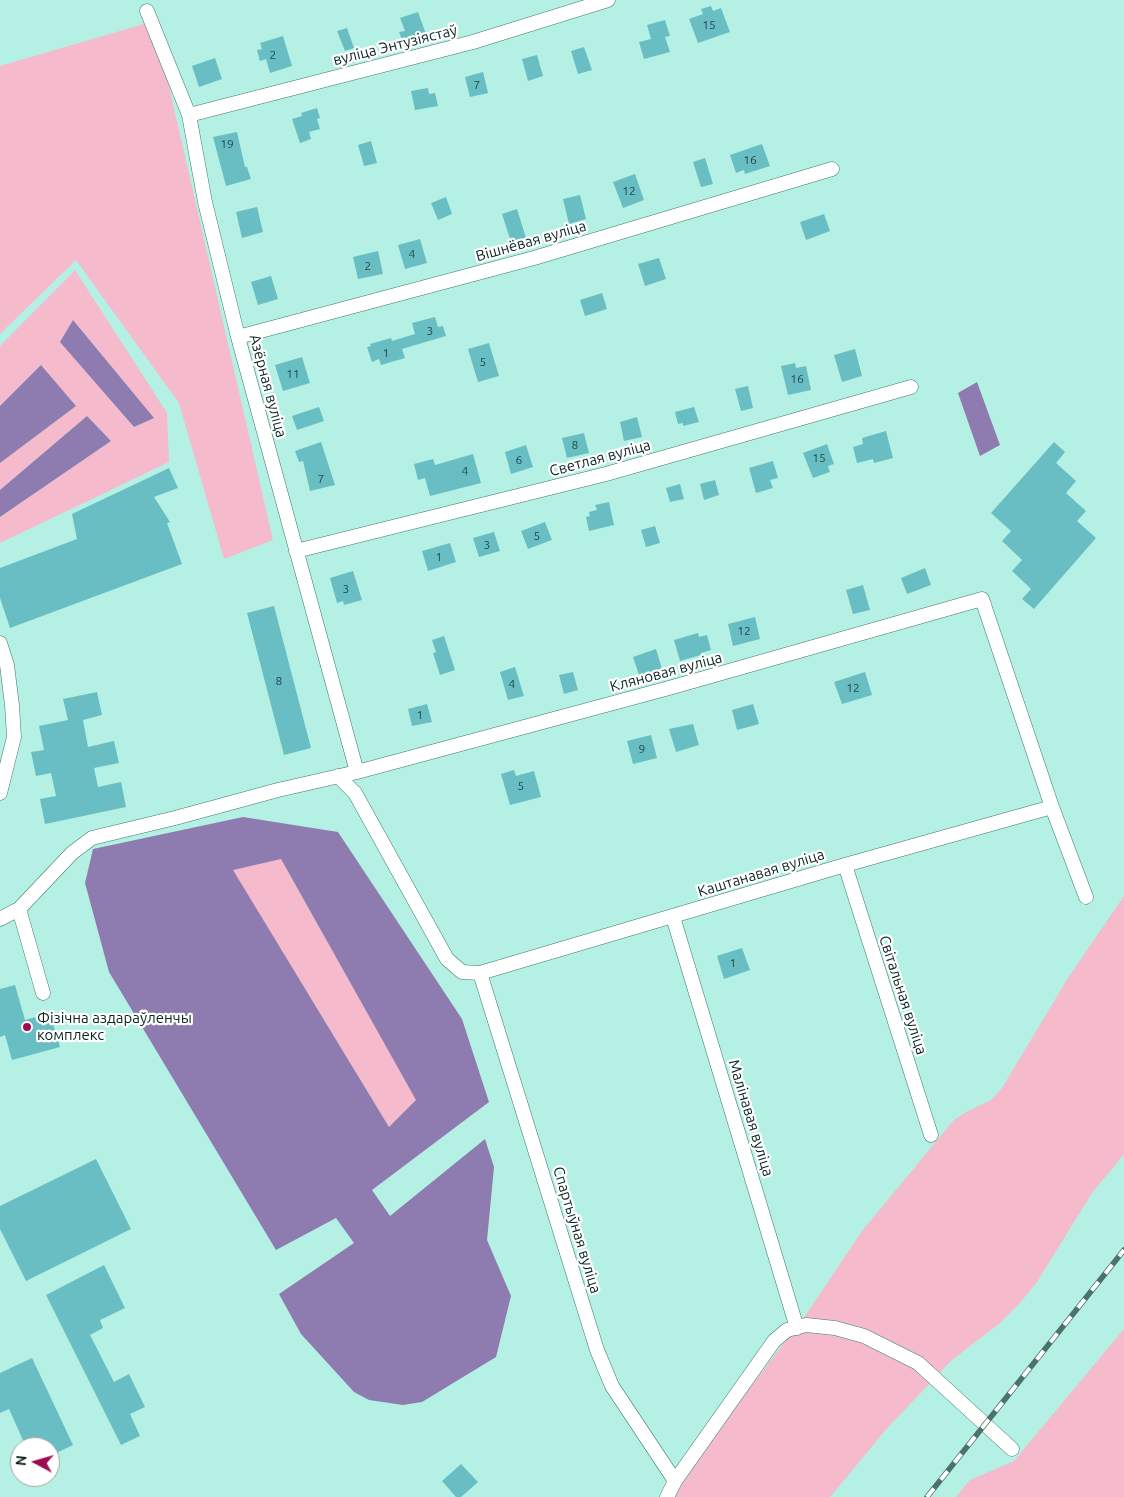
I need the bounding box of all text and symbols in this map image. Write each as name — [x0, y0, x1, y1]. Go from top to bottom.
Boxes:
house number: 15 — [702, 18, 716, 32]
street label: вуліца Энтузіястаў — [331, 21, 459, 69]
house number: 2 — [270, 48, 276, 62]
house number: 7 — [474, 78, 480, 92]
house number: 19 — [220, 137, 234, 151]
house number: 16 — [743, 153, 757, 167]
house number: 12 — [622, 184, 636, 198]
street label: Вішнёвая вуліца — [474, 217, 588, 265]
house number: 4 — [409, 247, 415, 261]
house number: 2 — [365, 259, 371, 273]
house number: 3 — [427, 324, 433, 338]
street label: Азёрная вуліца — [246, 332, 290, 440]
house number: 1 — [383, 346, 389, 360]
house number: 5 — [480, 355, 486, 369]
house number: 11 — [286, 367, 300, 381]
house number: 16 — [790, 372, 804, 386]
street label: Светлая вуліца — [547, 436, 653, 480]
house number: 8 — [572, 438, 578, 452]
house number: 15 — [812, 451, 826, 465]
house number: 6 — [516, 453, 522, 467]
house number: 4 — [462, 464, 468, 478]
house number: 7 — [318, 472, 324, 486]
house number: 5 — [534, 529, 540, 543]
house number: 3 — [484, 538, 490, 552]
house number: 1 — [436, 550, 442, 564]
house number: 3 — [343, 582, 349, 596]
house number: 12 — [737, 624, 751, 638]
street label: Кляновая вуліца — [608, 648, 724, 696]
house number: 8 — [276, 674, 282, 688]
house number: 4 — [509, 677, 515, 691]
house number: 12 — [846, 681, 860, 695]
house number: 1 — [417, 708, 423, 722]
house number: 9 — [639, 742, 645, 756]
house number: 5 — [518, 779, 524, 793]
street label: Каштанавая вуліца — [696, 845, 826, 901]
street label: Світальная вуліца — [875, 933, 931, 1057]
house number: 1 — [730, 956, 736, 970]
place label: Фізічна аздараўленчы комплекс — [37, 1009, 192, 1044]
marker: Фізічна аздараўленчы комплекс — [21, 1021, 33, 1033]
street label: Малінавая вуліца — [725, 1057, 777, 1179]
street label: Спартыўная вуліца — [549, 1165, 605, 1295]
north arrow — [10, 1437, 60, 1487]
text: N — [13, 1455, 30, 1467]

